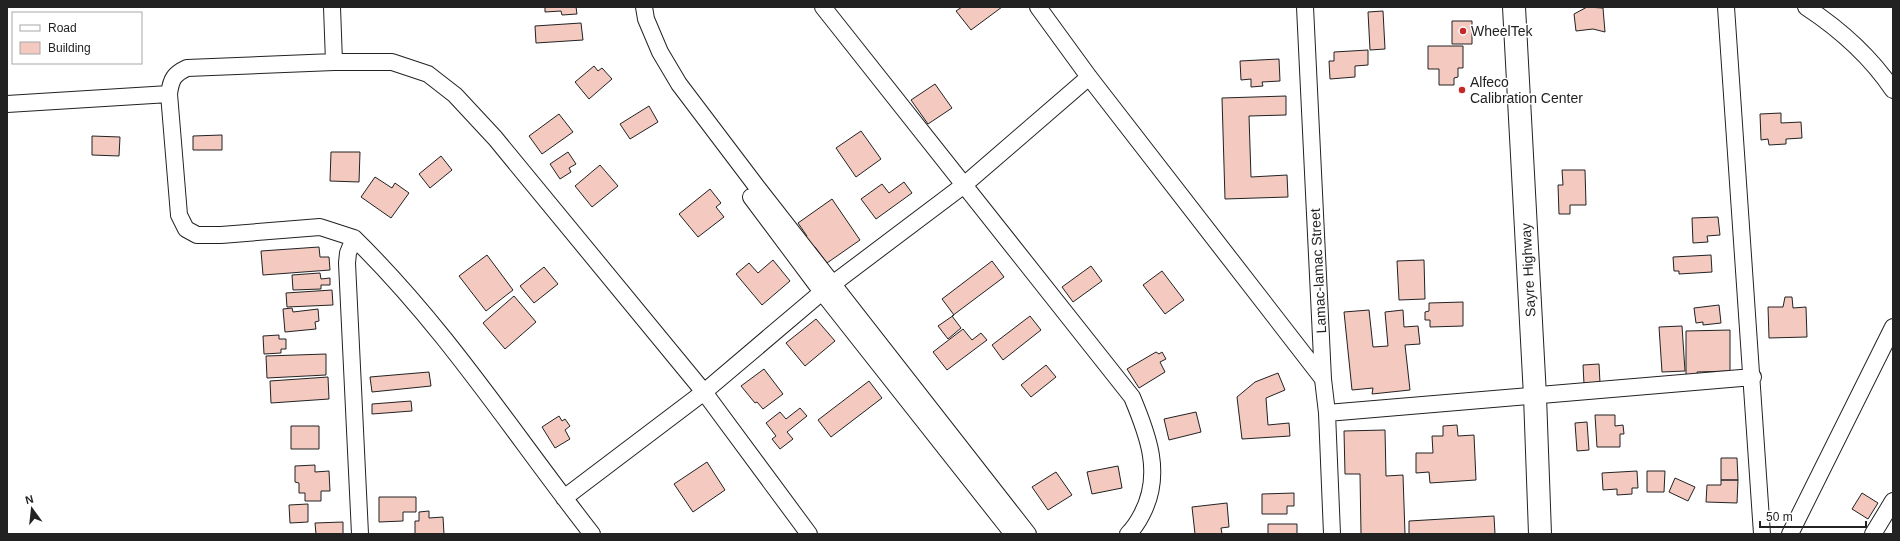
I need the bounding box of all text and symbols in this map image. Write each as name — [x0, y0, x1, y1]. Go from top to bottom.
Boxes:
legend — [12, 12, 142, 64]
text: Road — [48, 21, 77, 35]
place label: WheelTek — [1471, 23, 1533, 39]
marker: WheelTek — [1458, 26, 1468, 36]
text: Building — [48, 41, 91, 55]
place label: Alfeco Calibration Center — [1470, 74, 1583, 106]
marker: Alfeco Calibration Center — [1457, 85, 1467, 95]
street label: Lamac-lamac Street — [1307, 208, 1329, 334]
street label: Sayre Highway — [1518, 223, 1538, 317]
north arrow — [12, 489, 52, 529]
text: N — [24, 493, 35, 506]
scale bar — [1760, 503, 1866, 529]
text: 50 m — [1766, 510, 1793, 524]

